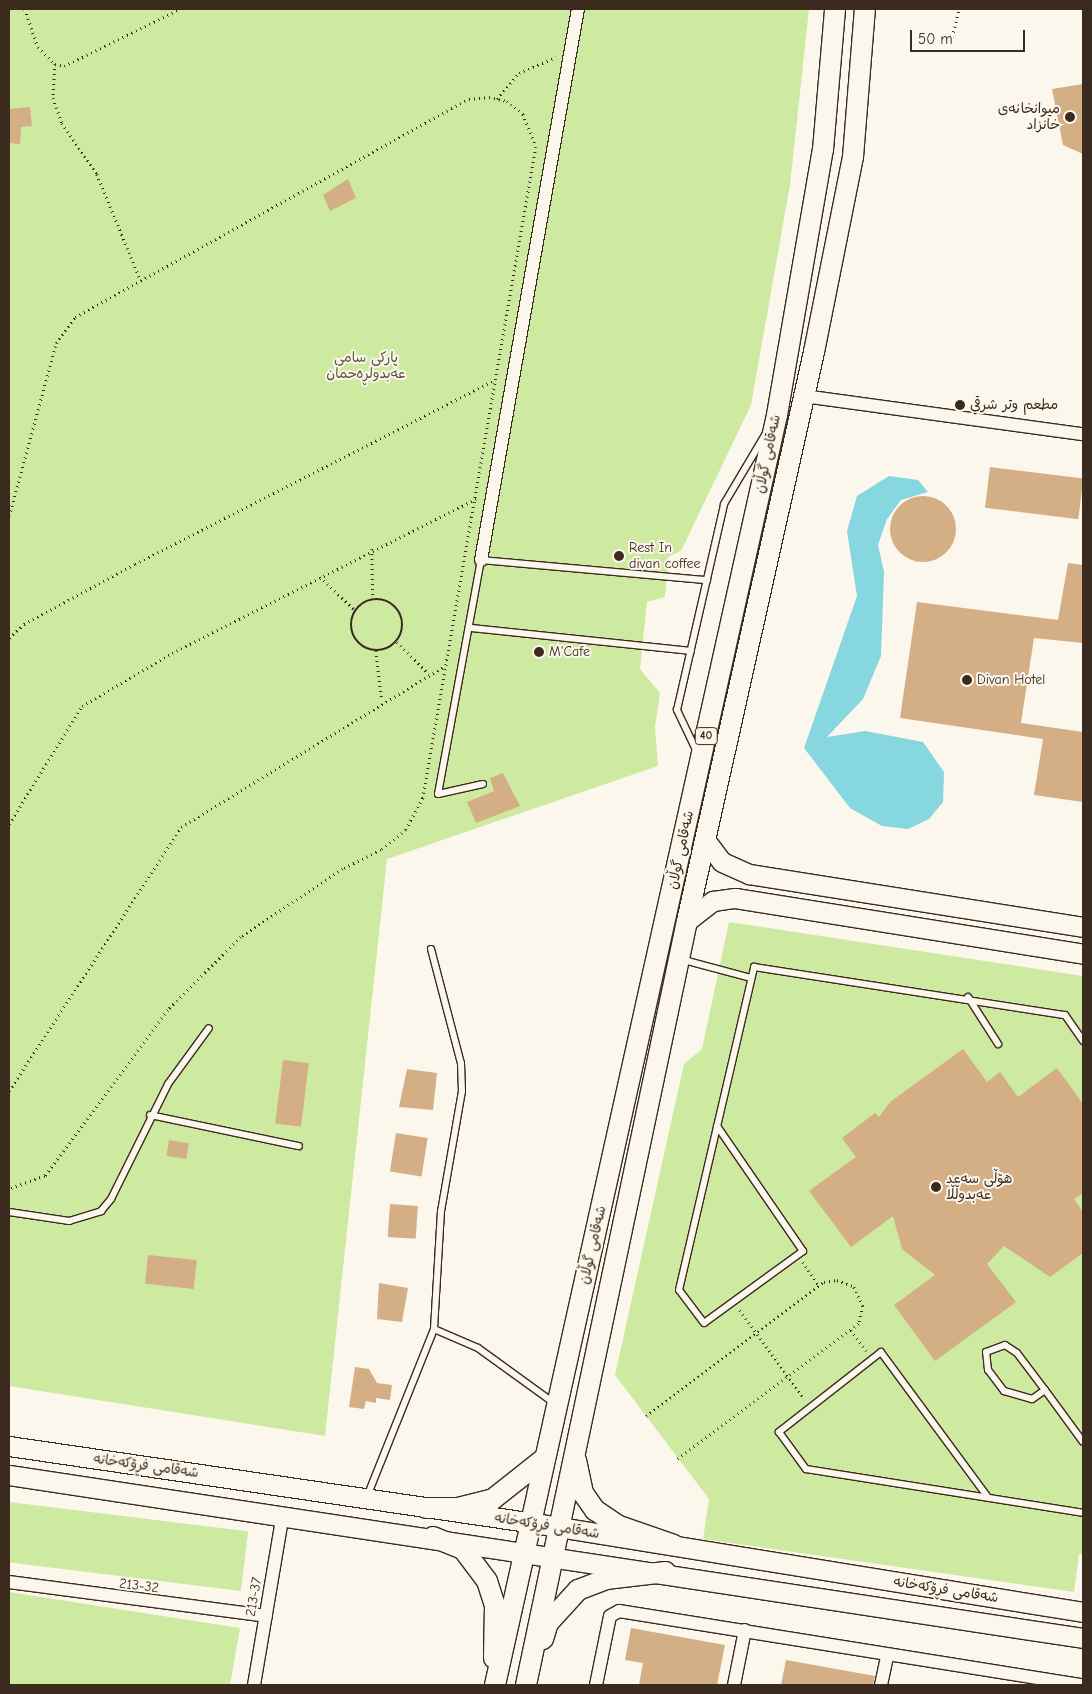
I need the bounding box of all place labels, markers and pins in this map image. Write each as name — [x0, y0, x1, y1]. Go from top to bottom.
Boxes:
place label: میوانخانەی خانزاد — [998, 101, 1060, 134]
marker: میوانخانەی خانزاد — [1064, 111, 1076, 123]
place label: مطعم وتر شرقي — [970, 397, 1058, 413]
marker: مطعم وتر شرقي — [954, 399, 966, 411]
place label: Rest In divan coffee — [629, 540, 700, 572]
marker: Rest In divan coffee — [613, 550, 625, 562]
place label: M'Cafe — [549, 644, 590, 660]
marker: M'Cafe — [533, 646, 545, 658]
place label: Divan Hotel — [977, 672, 1045, 688]
marker: Divan Hotel — [961, 674, 973, 686]
place label: ھۆڵی سەعد عەبدوڵڵا — [946, 1171, 1013, 1204]
marker: ھۆڵی سەعد عەبدوڵڵا — [930, 1181, 942, 1193]

